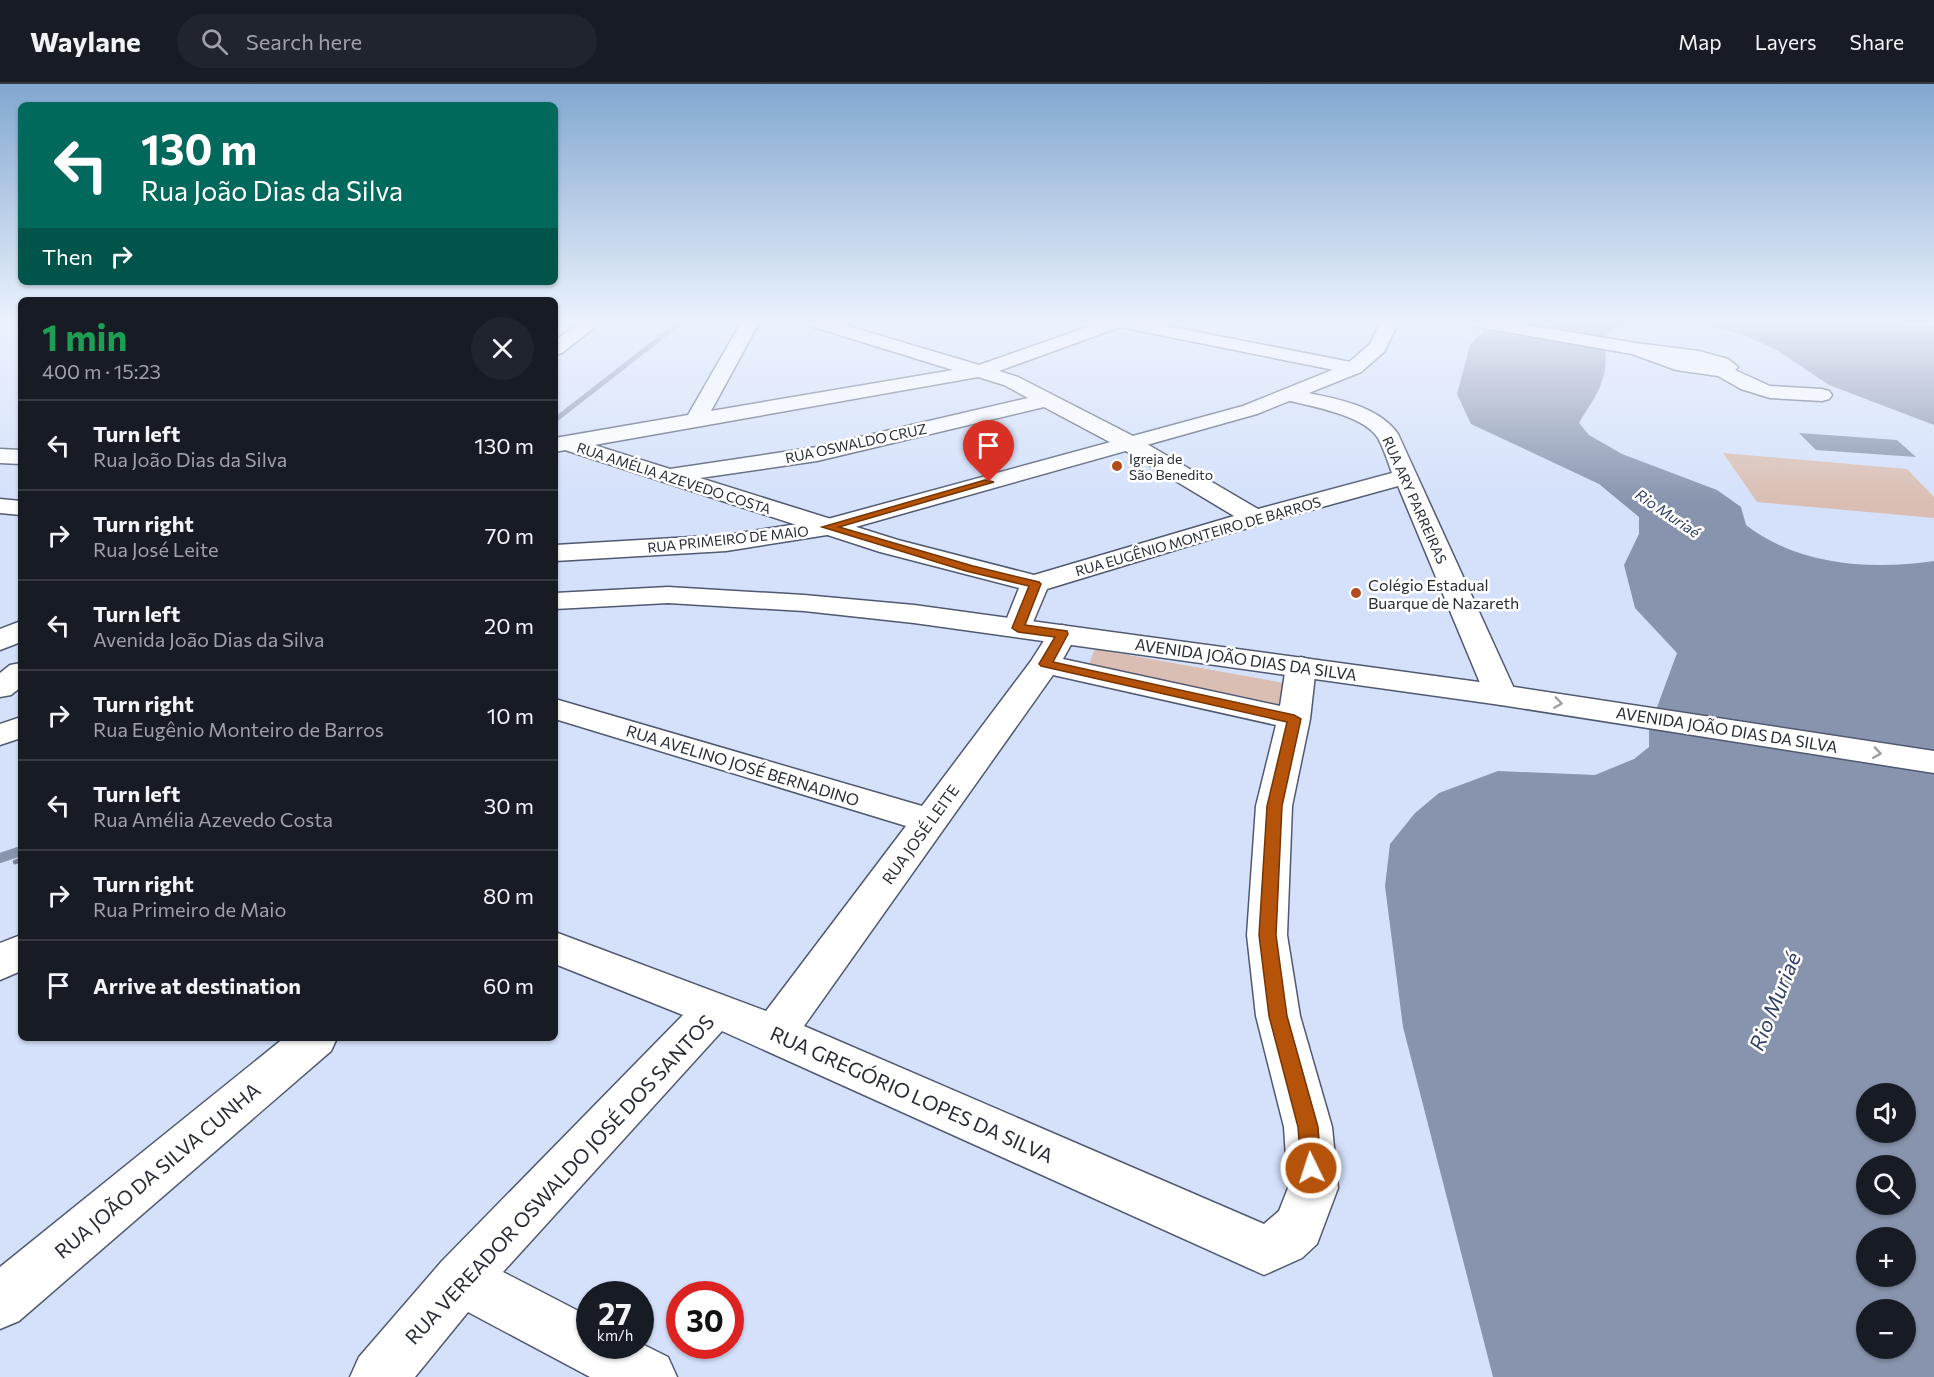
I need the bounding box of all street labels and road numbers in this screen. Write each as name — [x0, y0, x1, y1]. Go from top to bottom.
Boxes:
street label: RUA OSWALDO CRUZ — [784, 420, 928, 466]
street label: RUA ARY PARREIRAS — [1379, 434, 1451, 566]
street label: RUA AMÉLIA AZEVEDO COSTA — [575, 439, 774, 518]
street label: RUA EUGÊNIO MONTEIRO DE BARROS — [1073, 493, 1323, 579]
street label: RUA PRIMEIRO DE MAIO — [647, 522, 809, 556]
street label: AVENIDA JOÃO DIAS DA SILVA — [1134, 634, 1358, 684]
street label: AVENIDA JOÃO DIAS DA SILVA — [1615, 702, 1839, 756]
street label: RUA AVELINO JOSÉ BERNADINO — [624, 720, 862, 810]
street label: RUA JOSÉ LEITE — [878, 781, 962, 887]
street label: RUA VEREADOR OSWALDO JOSÉ DOS SANTOS — [400, 1009, 718, 1349]
street label: RUA GREGÓRIO LOPES DA SILVA — [767, 1021, 1057, 1168]
street label: RUA JOÃO DA SILVA CUNHA — [49, 1077, 265, 1263]

